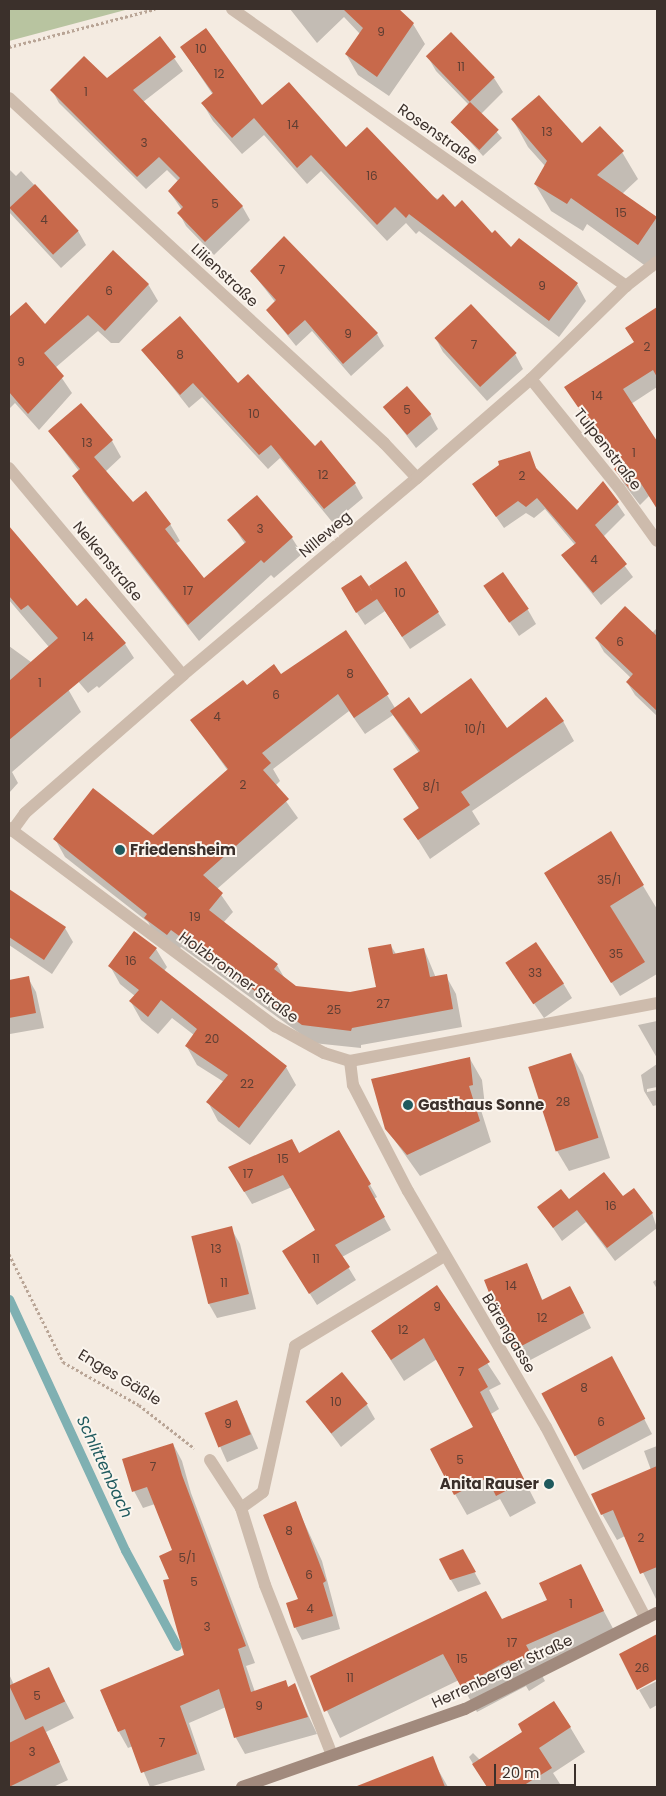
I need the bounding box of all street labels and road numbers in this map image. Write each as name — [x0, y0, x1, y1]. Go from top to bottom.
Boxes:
street label: Rosenstraße — [394, 100, 482, 168]
street label: Lilienstraße — [188, 239, 262, 311]
street label: Tulpenstraße — [570, 404, 646, 494]
street label: Nilleweg — [295, 507, 355, 561]
street label: Nelkenstraße — [69, 517, 147, 605]
street label: Holzbronner Straße — [176, 928, 302, 1026]
street label: Bärengasse — [478, 1290, 540, 1376]
street label: Enges Gäßle — [75, 1345, 165, 1409]
street label: Herrenberger Straße — [429, 1630, 575, 1712]

